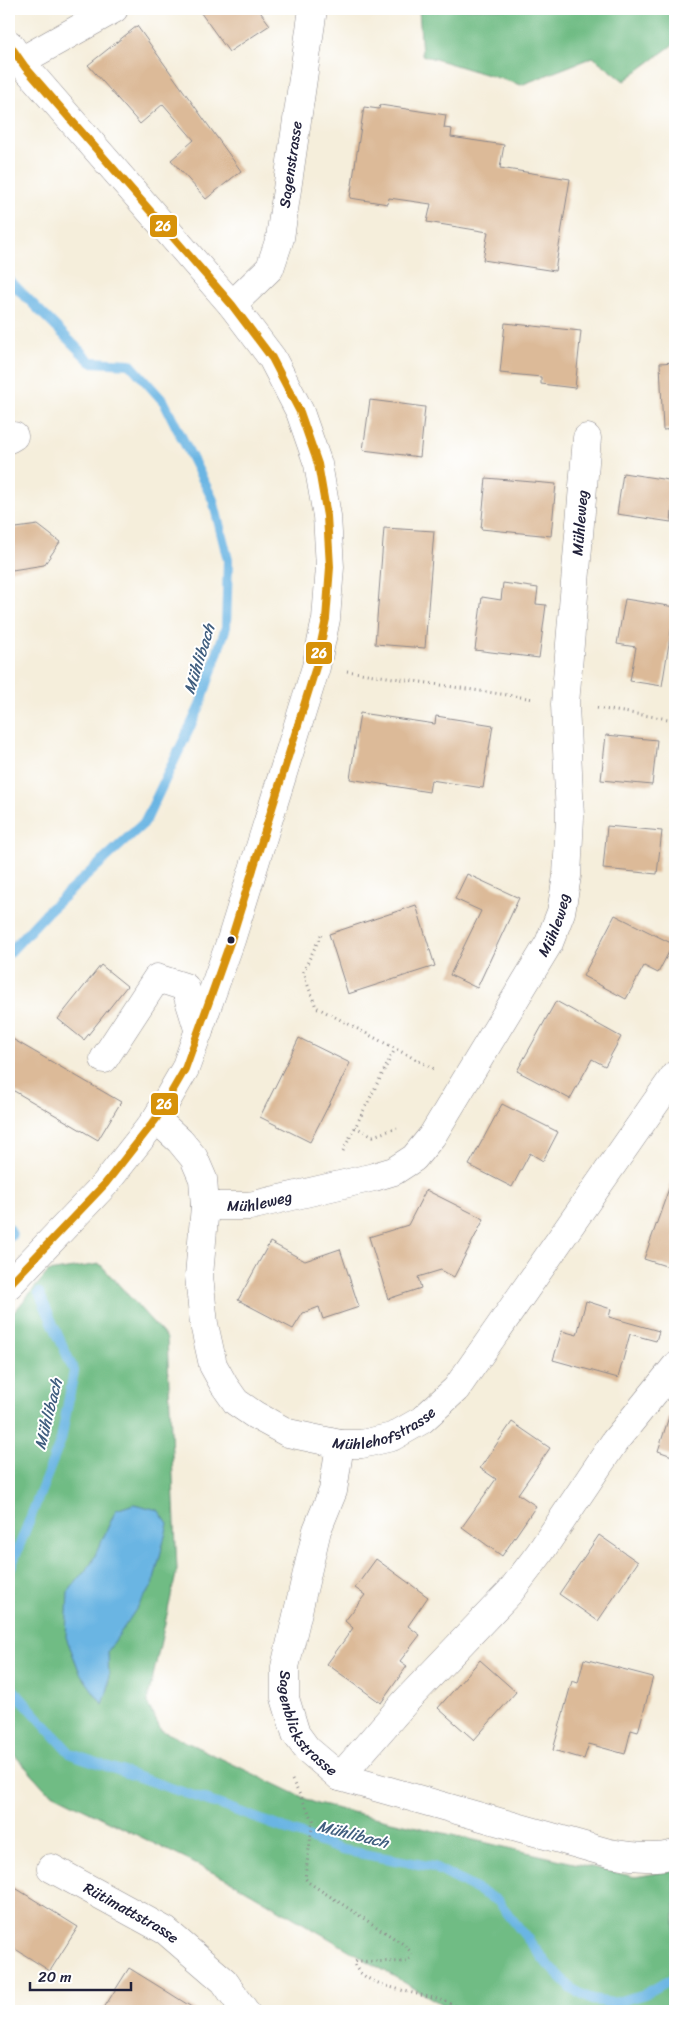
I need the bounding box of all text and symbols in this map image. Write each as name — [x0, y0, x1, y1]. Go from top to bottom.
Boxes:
street label: Sagenstrasse — [271, 119, 310, 210]
line badge: 26 — [149, 214, 178, 238]
text: 26 — [154, 214, 171, 239]
street label: Mühleweg — [564, 488, 596, 557]
water label: Mühlibach — [175, 619, 224, 698]
line badge: 26 — [305, 641, 333, 665]
text: 26 — [310, 641, 327, 666]
street label: Mühleweg — [531, 891, 577, 962]
unlabelled marker — [226, 935, 236, 945]
line badge: 26 — [150, 1092, 179, 1116]
text: 26 — [155, 1092, 172, 1117]
street label: Mühleweg — [227, 1183, 295, 1219]
water label: Mühlibach — [25, 1374, 71, 1452]
street label: Mühlehofstrasse — [330, 1400, 442, 1458]
street label: Sagenblickstrasse — [272, 1670, 344, 1783]
water label: Mühlibach — [315, 1811, 393, 1857]
street label: Rütimattstrasse — [79, 1875, 185, 1950]
scale bar — [30, 1960, 131, 1992]
text: 20 m — [38, 1964, 72, 1990]

